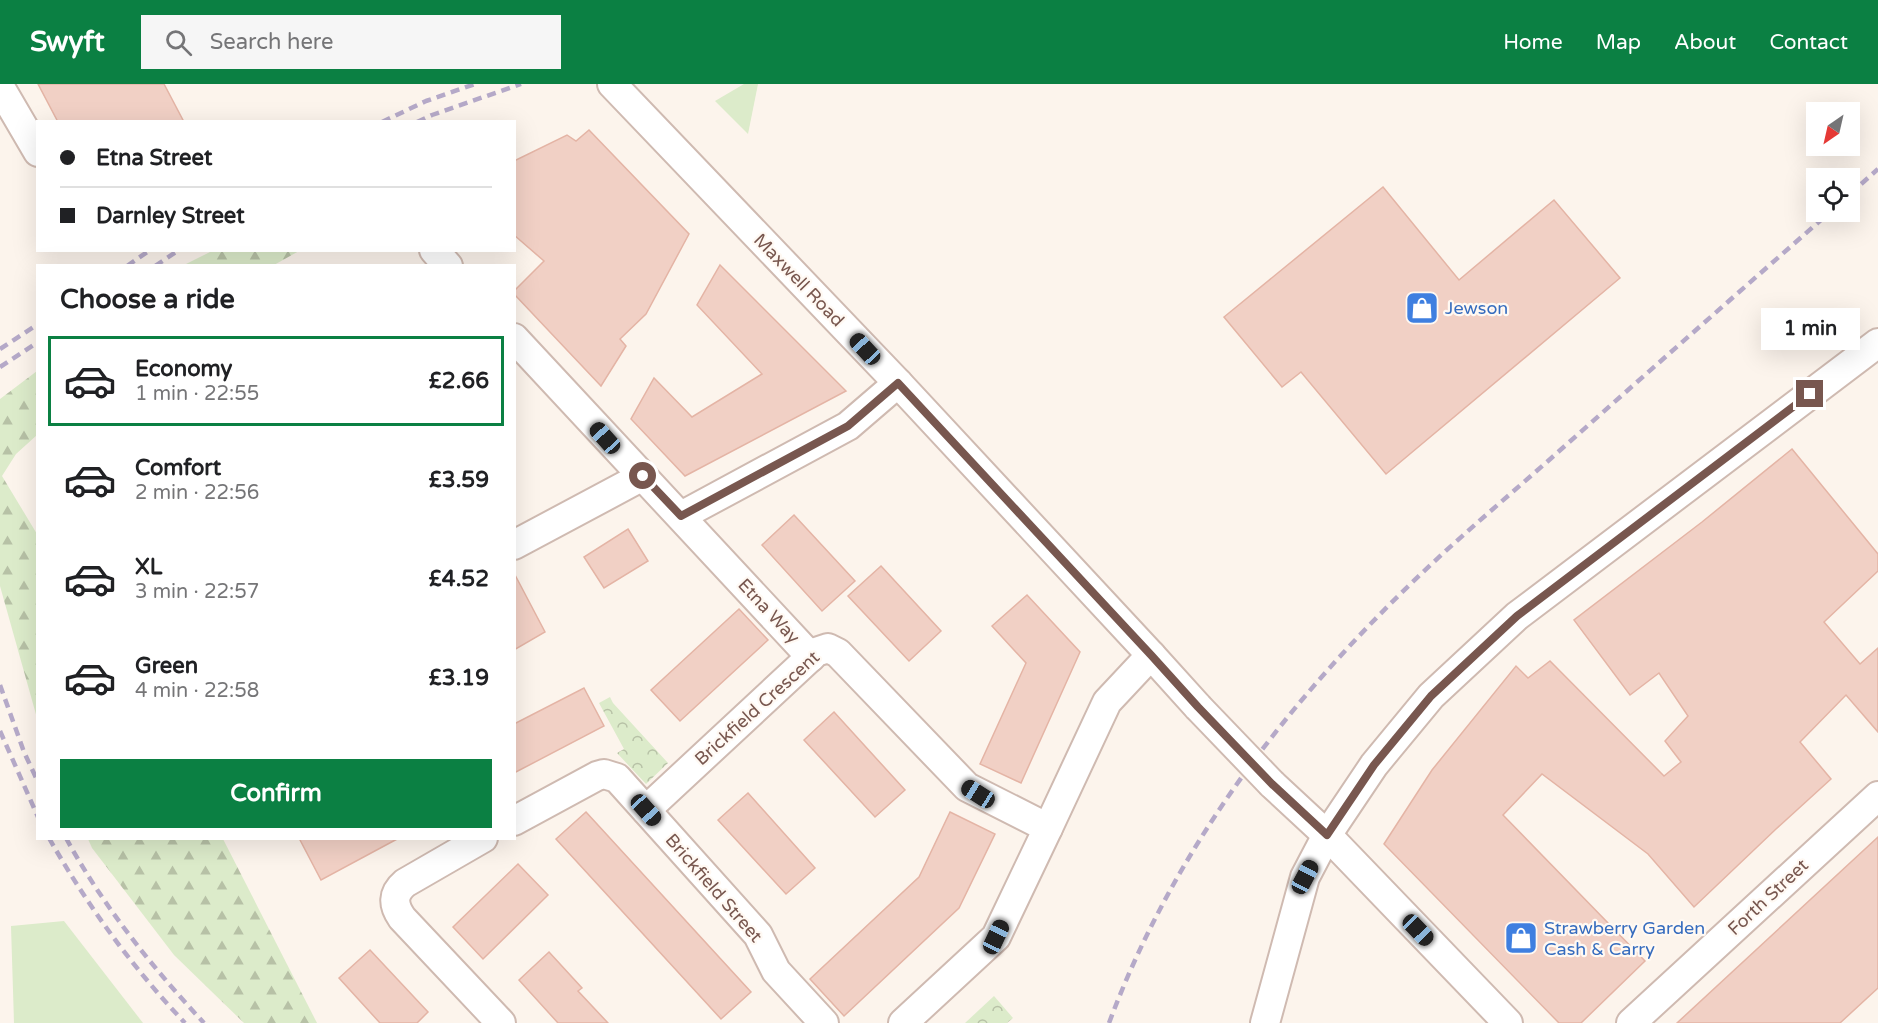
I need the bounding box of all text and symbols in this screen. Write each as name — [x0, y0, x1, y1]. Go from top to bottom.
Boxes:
search box — [141, 15, 561, 69]
text: Swyft — [30, 25, 105, 59]
icon: search — [162, 26, 195, 59]
text: Search here — [210, 29, 333, 55]
text: Home — [1503, 30, 1563, 55]
text: Map — [1596, 30, 1641, 55]
text: About — [1674, 30, 1736, 55]
text: Contact — [1769, 30, 1848, 55]
north arrow — [1806, 102, 1860, 156]
map controls — [1806, 102, 1860, 222]
text: Etna Street — [96, 145, 212, 171]
button: locate — [1806, 168, 1860, 222]
text: Darnley Street — [96, 203, 245, 229]
street label: Maxwell Road — [749, 229, 849, 331]
text: Choose a ride — [60, 283, 235, 316]
shop icon: Jewson — [1404, 290, 1440, 326]
place label: Jewson — [1445, 297, 1508, 319]
callout: 1 min — [1760, 307, 1860, 349]
text: 1 min — [1784, 317, 1837, 341]
car — [846, 330, 884, 368]
icon: car — [63, 354, 117, 408]
text: Economy — [135, 356, 232, 382]
text: £2.66 — [429, 368, 489, 394]
route end — [1796, 380, 1823, 407]
text: 1 min · 22:55 — [135, 382, 259, 406]
car — [586, 419, 624, 457]
icon: car — [63, 453, 117, 507]
text: Comfort — [135, 455, 221, 481]
route start — [629, 462, 656, 489]
text: £3.59 — [429, 467, 489, 493]
text: 2 min · 22:56 — [135, 481, 259, 505]
icon: car — [63, 552, 117, 606]
text: XL — [135, 554, 162, 580]
text: £4.52 — [429, 566, 489, 592]
street label: Etna Way — [733, 574, 805, 648]
text: 3 min · 22:57 — [135, 580, 259, 604]
street label: Brickfield Crescent — [690, 646, 824, 770]
icon: car — [63, 651, 117, 705]
text: Green — [135, 653, 198, 679]
text: £3.19 — [429, 665, 489, 691]
text: 4 min · 22:58 — [135, 679, 259, 703]
button: Confirm — [60, 759, 492, 828]
car — [958, 777, 998, 811]
car — [627, 791, 665, 829]
street label: Brickfield Street — [661, 829, 767, 947]
street label: Forth Street — [1723, 854, 1813, 940]
car — [1289, 857, 1321, 897]
car — [1399, 911, 1437, 949]
car — [980, 917, 1012, 957]
place label: Strawberry Garden Cash & Carry — [1544, 917, 1705, 960]
shop icon: Strawberry Garden Cash & Carry — [1503, 920, 1539, 956]

